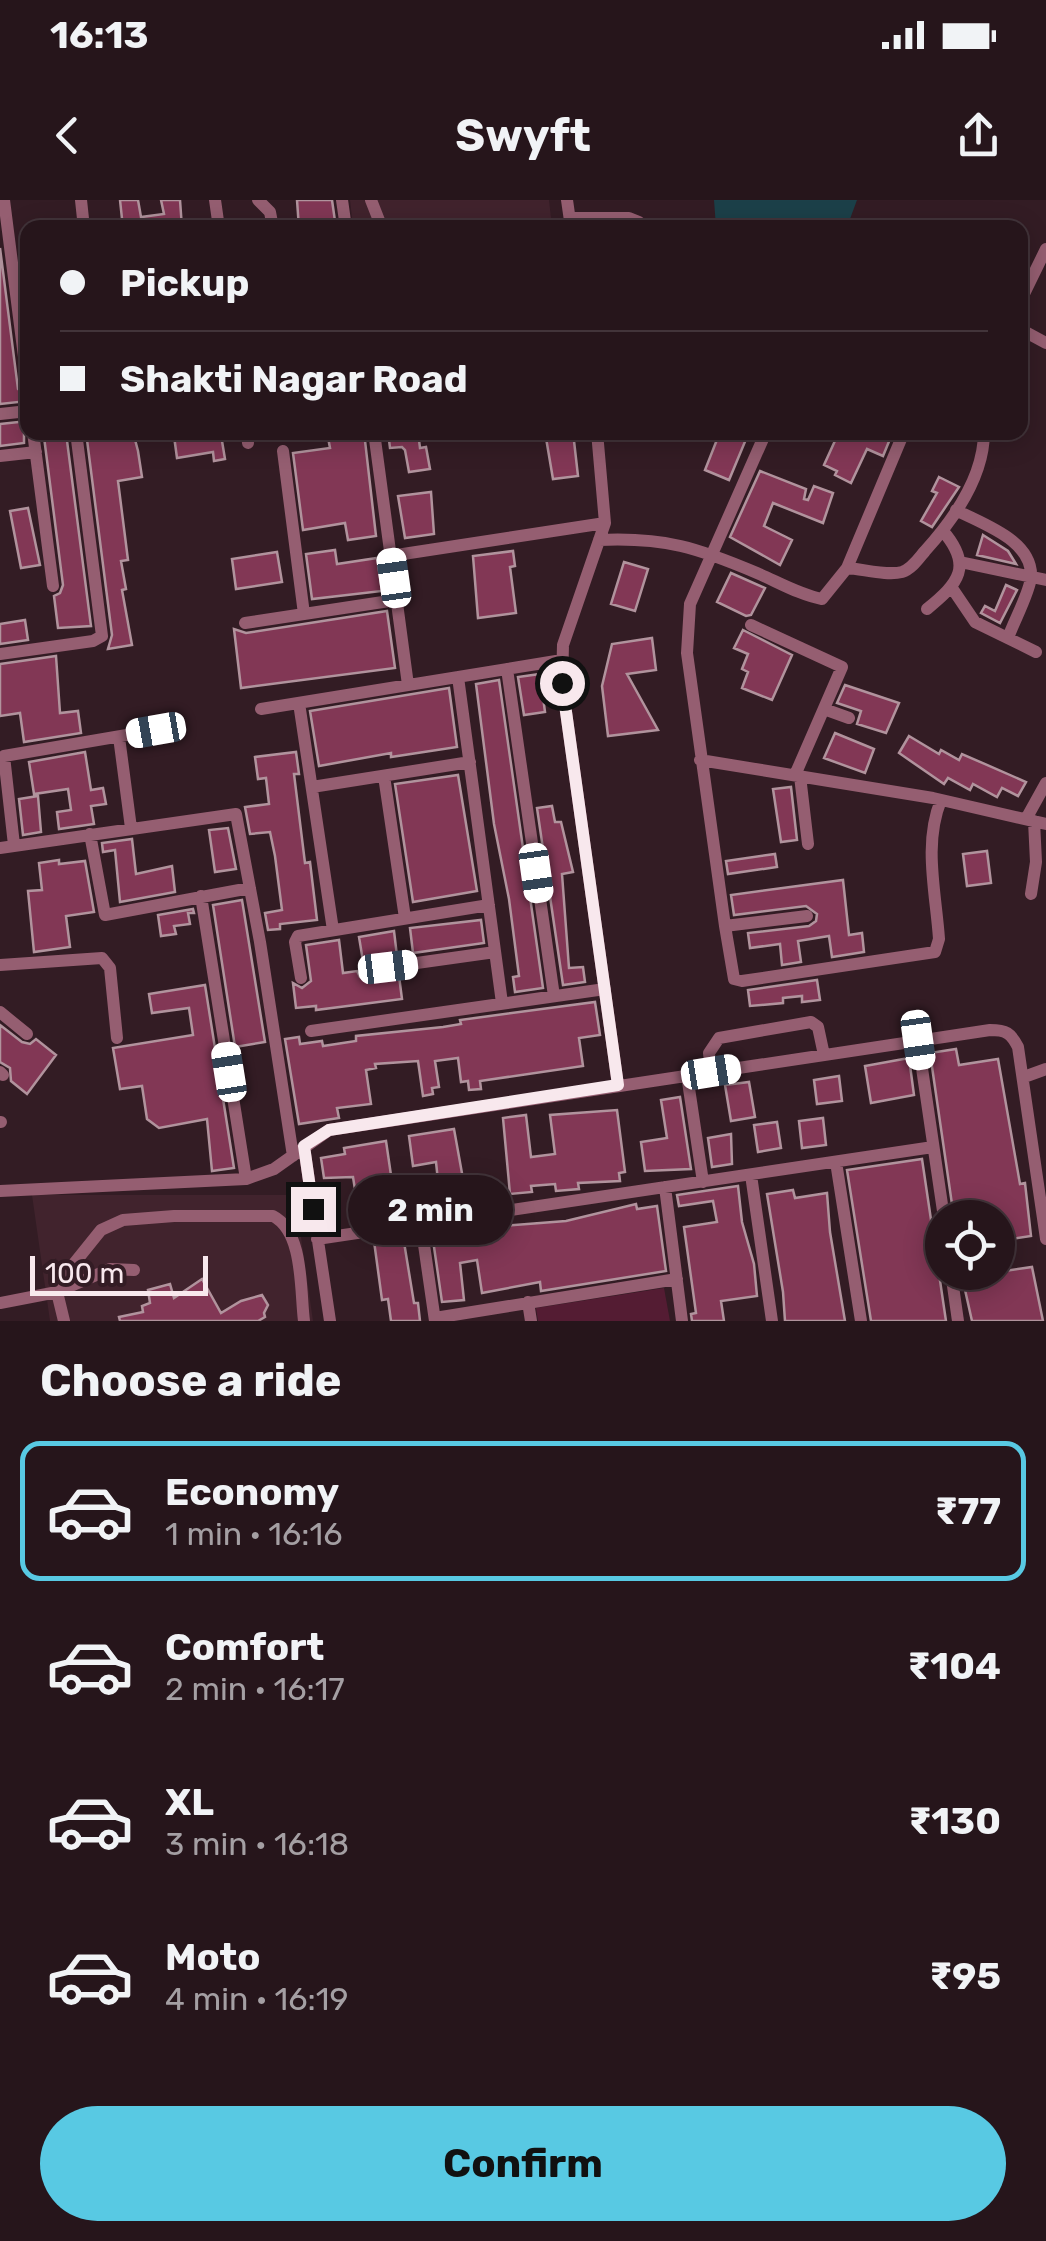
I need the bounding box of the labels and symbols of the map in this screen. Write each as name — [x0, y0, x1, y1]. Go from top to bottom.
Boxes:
car — [375, 546, 413, 610]
route start — [540, 661, 585, 706]
car — [124, 710, 188, 750]
car — [517, 841, 555, 905]
car — [356, 948, 420, 986]
car — [899, 1008, 937, 1072]
car — [209, 1040, 249, 1104]
car — [679, 1052, 743, 1092]
callout: 2 min — [348, 1174, 513, 1244]
route end — [291, 1187, 336, 1232]
scale bar — [30, 1251, 208, 1296]

